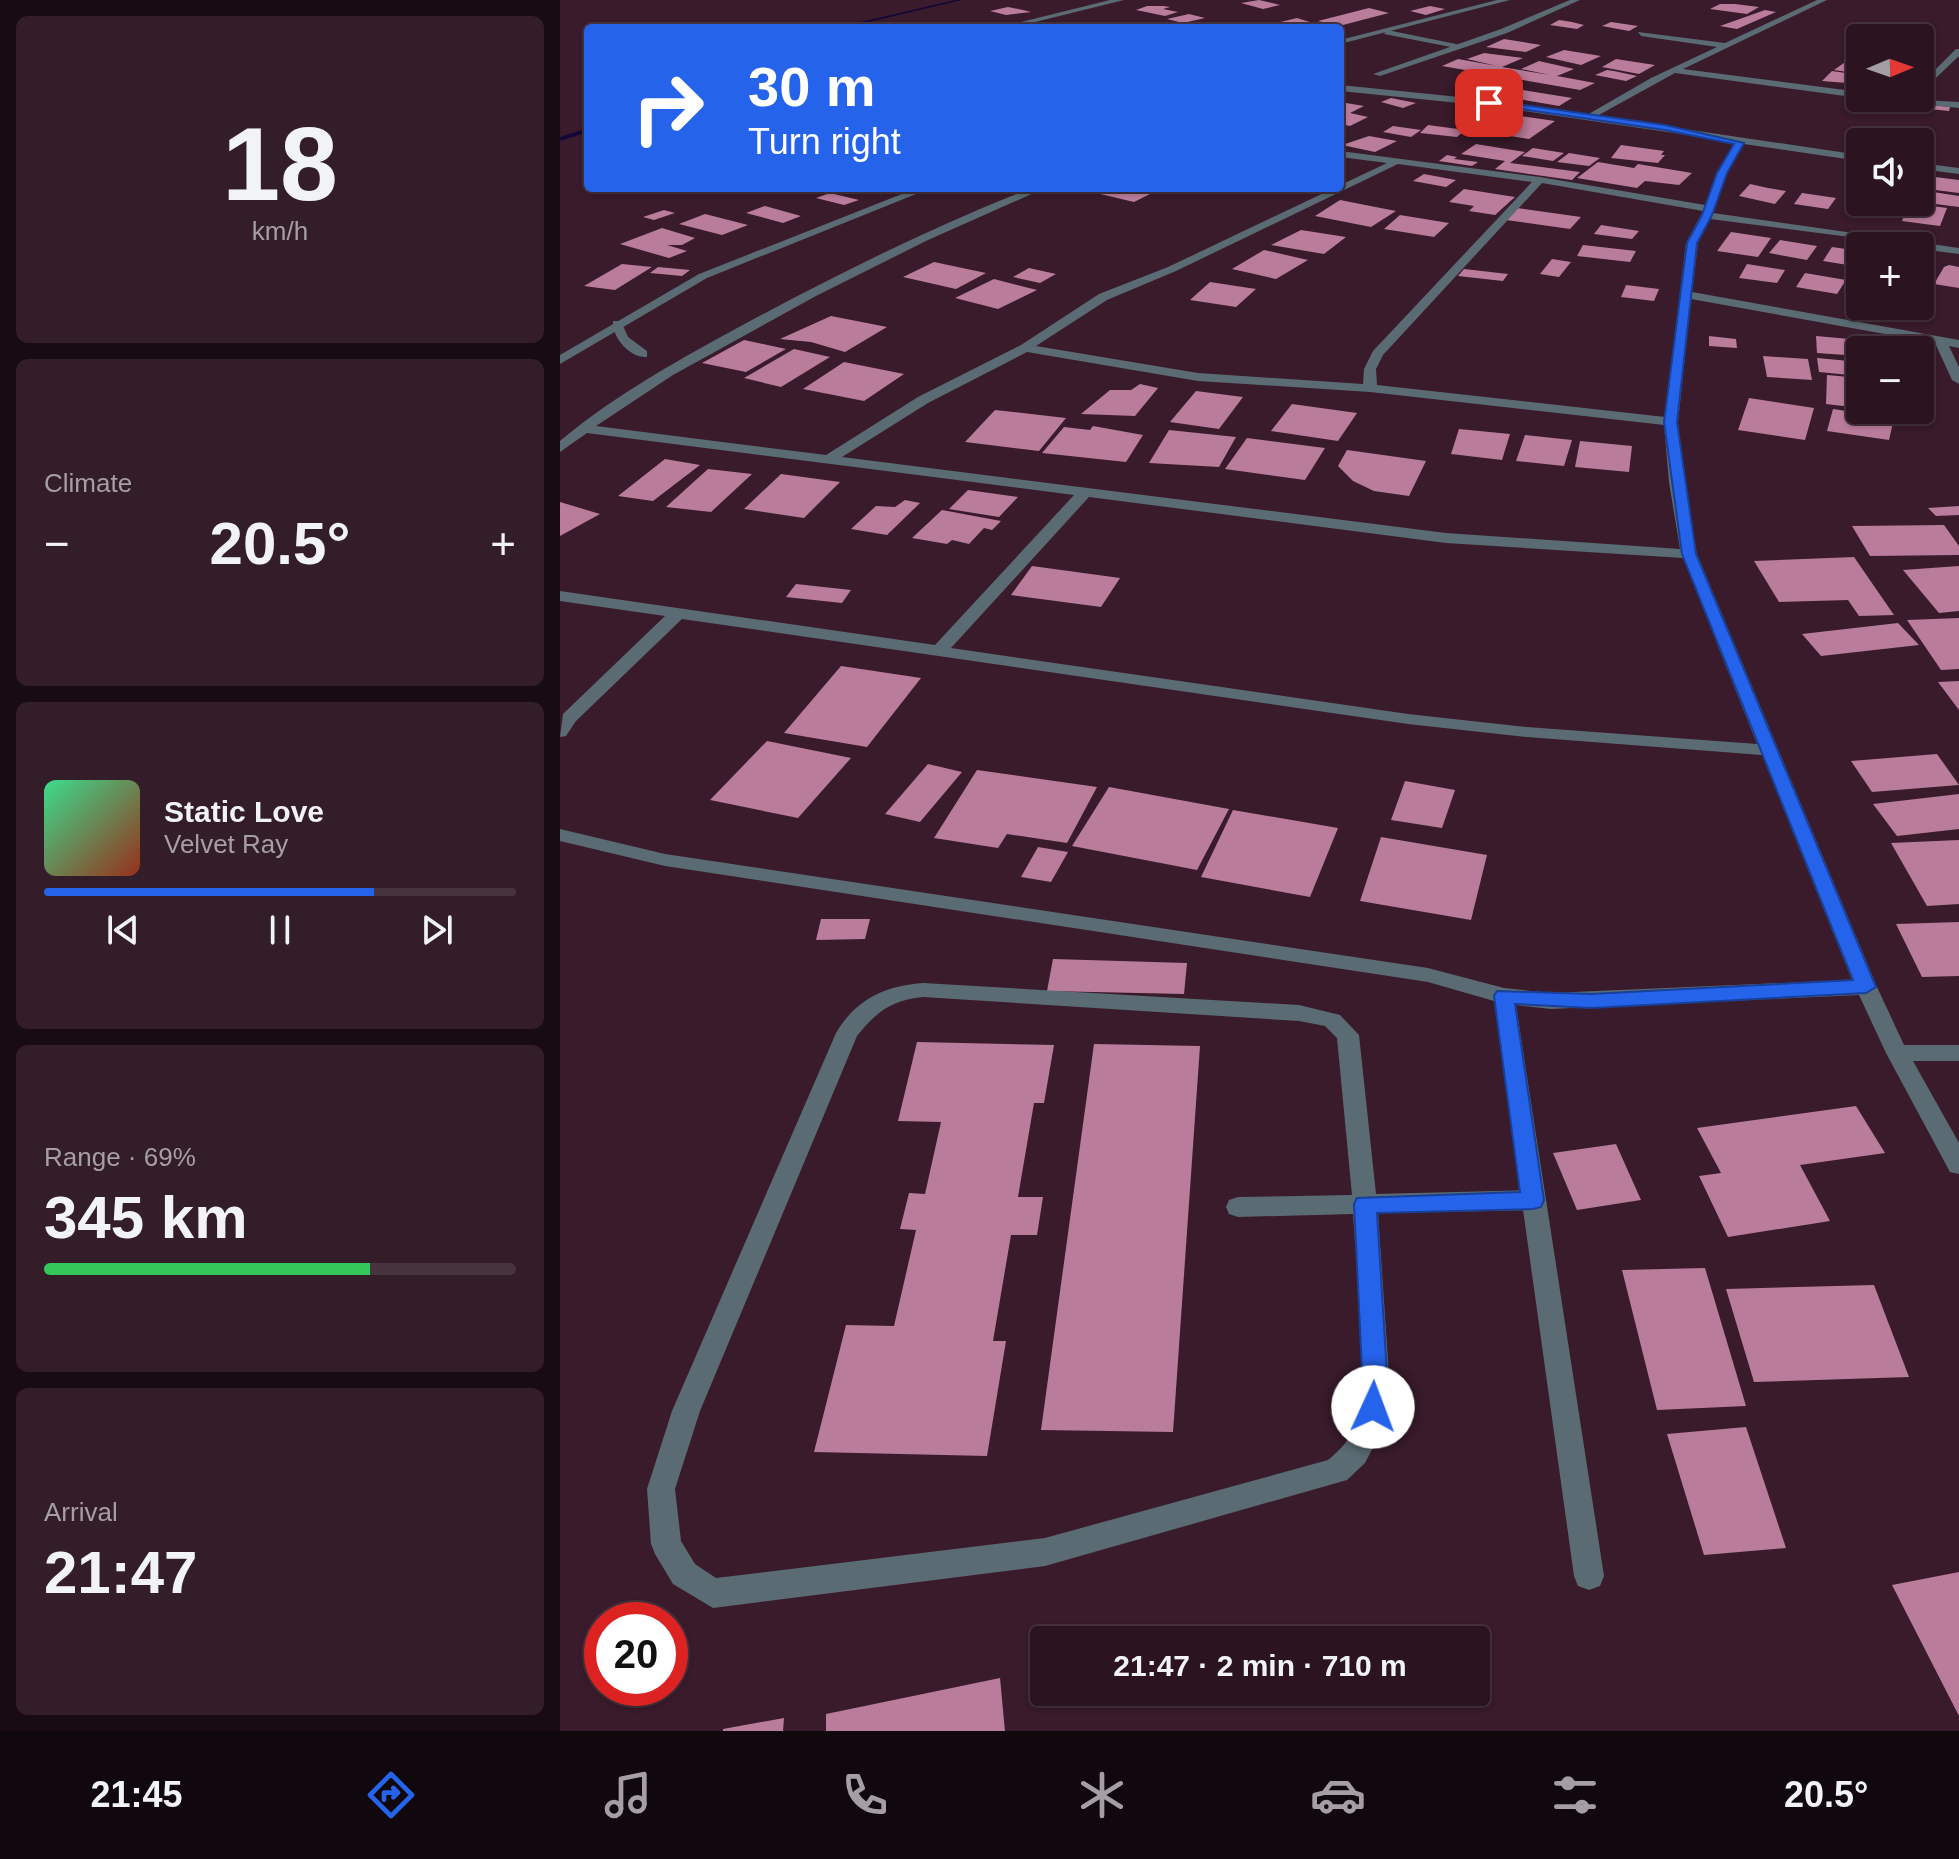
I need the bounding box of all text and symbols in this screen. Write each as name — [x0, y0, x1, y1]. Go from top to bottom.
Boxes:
north arrow — [1846, 24, 1934, 112]
map controls — [1846, 24, 1934, 424]
text: 30 m — [748, 55, 876, 118]
icon: right — [616, 56, 720, 160]
pin — [1455, 69, 1523, 137]
icon: arrive — [1467, 81, 1511, 125]
text: 18 — [222, 106, 338, 222]
text: Turn right — [748, 121, 901, 162]
button: sound — [1846, 128, 1934, 216]
text: km/h — [252, 216, 308, 246]
button: + — [1846, 232, 1934, 320]
button: − — [1846, 336, 1934, 424]
text: Climate — [44, 468, 132, 498]
text: 20.5° — [210, 510, 350, 577]
text: − — [44, 519, 70, 568]
text: + — [490, 519, 516, 568]
text: Static Love — [164, 795, 324, 828]
text: Velvet Ray — [164, 829, 288, 859]
icon: previous — [101, 908, 145, 952]
icon: pause — [258, 908, 302, 952]
icon: next — [415, 908, 459, 952]
text: Range · 69% — [44, 1142, 196, 1172]
text: 345 km — [44, 1184, 248, 1251]
position arrow — [1331, 1365, 1415, 1449]
text: Arrival — [44, 1497, 118, 1527]
text: 21:47 — [44, 1539, 197, 1606]
speed limit sign: 20 — [584, 1602, 688, 1706]
text: 21:47 · 2 min · 710 m — [1113, 1649, 1407, 1682]
icon: directions — [363, 1767, 419, 1823]
icon: music — [600, 1767, 656, 1823]
icon: phone — [837, 1767, 893, 1823]
icon: climate — [1074, 1767, 1130, 1823]
icon: car — [1310, 1767, 1366, 1823]
icon: filters — [1547, 1767, 1603, 1823]
text: 21:45 — [90, 1774, 182, 1815]
text: 20.5° — [1784, 1774, 1869, 1815]

